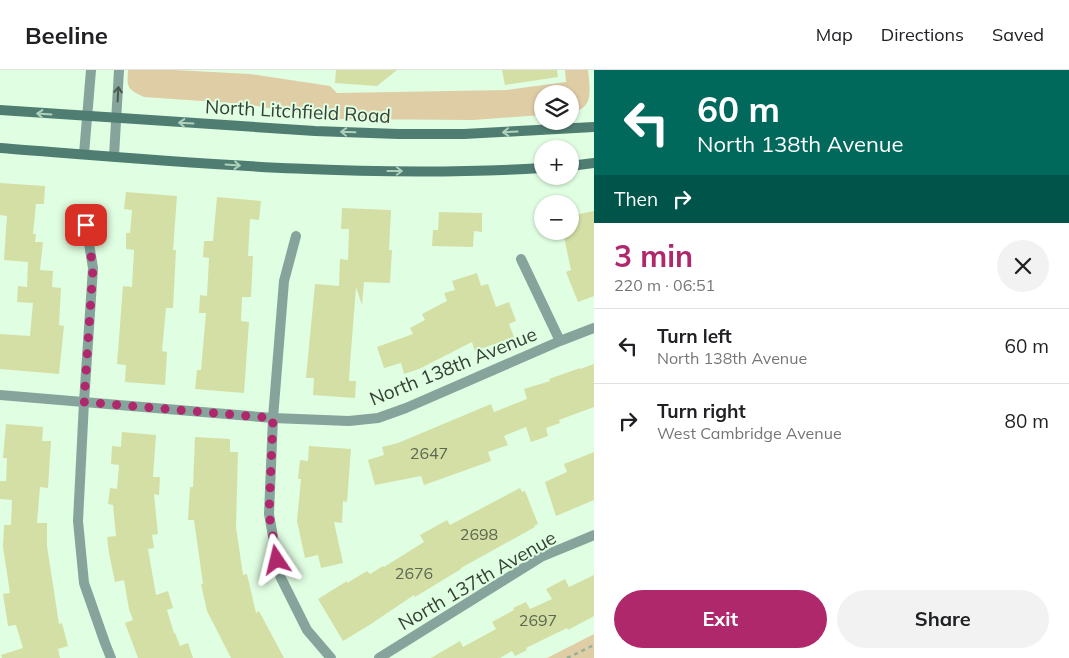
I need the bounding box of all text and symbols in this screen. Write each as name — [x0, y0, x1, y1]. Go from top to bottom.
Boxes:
text: Beeline — [25, 20, 108, 50]
text: Map — [816, 23, 853, 46]
text: Directions — [881, 23, 964, 46]
text: Saved — [992, 23, 1044, 46]
map controls — [534, 85, 579, 240]
button: layers — [534, 85, 579, 130]
one-way arrow — [113, 87, 122, 103]
text: 60 m — [697, 87, 780, 131]
icon: left — [614, 90, 679, 155]
street label: North Litchfield Road — [205, 94, 391, 128]
one-way arrow — [36, 109, 52, 118]
one-way arrow — [178, 118, 194, 127]
one-way arrow — [340, 127, 356, 137]
one-way arrow — [503, 127, 519, 137]
text: North 138th Avenue — [697, 130, 903, 158]
button: + — [534, 140, 579, 185]
one-way arrow — [224, 160, 240, 169]
one-way arrow — [386, 166, 403, 176]
icon: right — [668, 185, 696, 213]
text: Then — [614, 187, 658, 211]
button: − — [534, 195, 579, 240]
pin — [65, 204, 107, 246]
icon: arrive — [72, 211, 100, 239]
text: 3 min — [614, 237, 693, 275]
button: close — [997, 240, 1049, 292]
text: 220 m · 06:51 — [614, 275, 715, 295]
street label: North 138th Avenue — [366, 321, 540, 411]
text: Turn left — [657, 324, 732, 348]
icon: left — [614, 332, 642, 360]
text: 60 m — [1005, 334, 1049, 358]
text: North 138th Avenue — [657, 348, 807, 368]
text: Turn right — [657, 399, 746, 423]
icon: right — [614, 407, 642, 435]
text: 80 m — [1005, 409, 1049, 433]
text: West Cambridge Avenue — [657, 423, 842, 443]
house number: 2647 — [410, 443, 448, 463]
house number: 2698 — [460, 524, 498, 544]
street label: North 137th Avenue — [394, 525, 560, 635]
position arrow — [250, 533, 302, 585]
house number: 2676 — [395, 563, 433, 583]
button: Exit — [614, 590, 827, 648]
button: Share — [837, 590, 1049, 648]
house number: 2697 — [519, 610, 557, 630]

